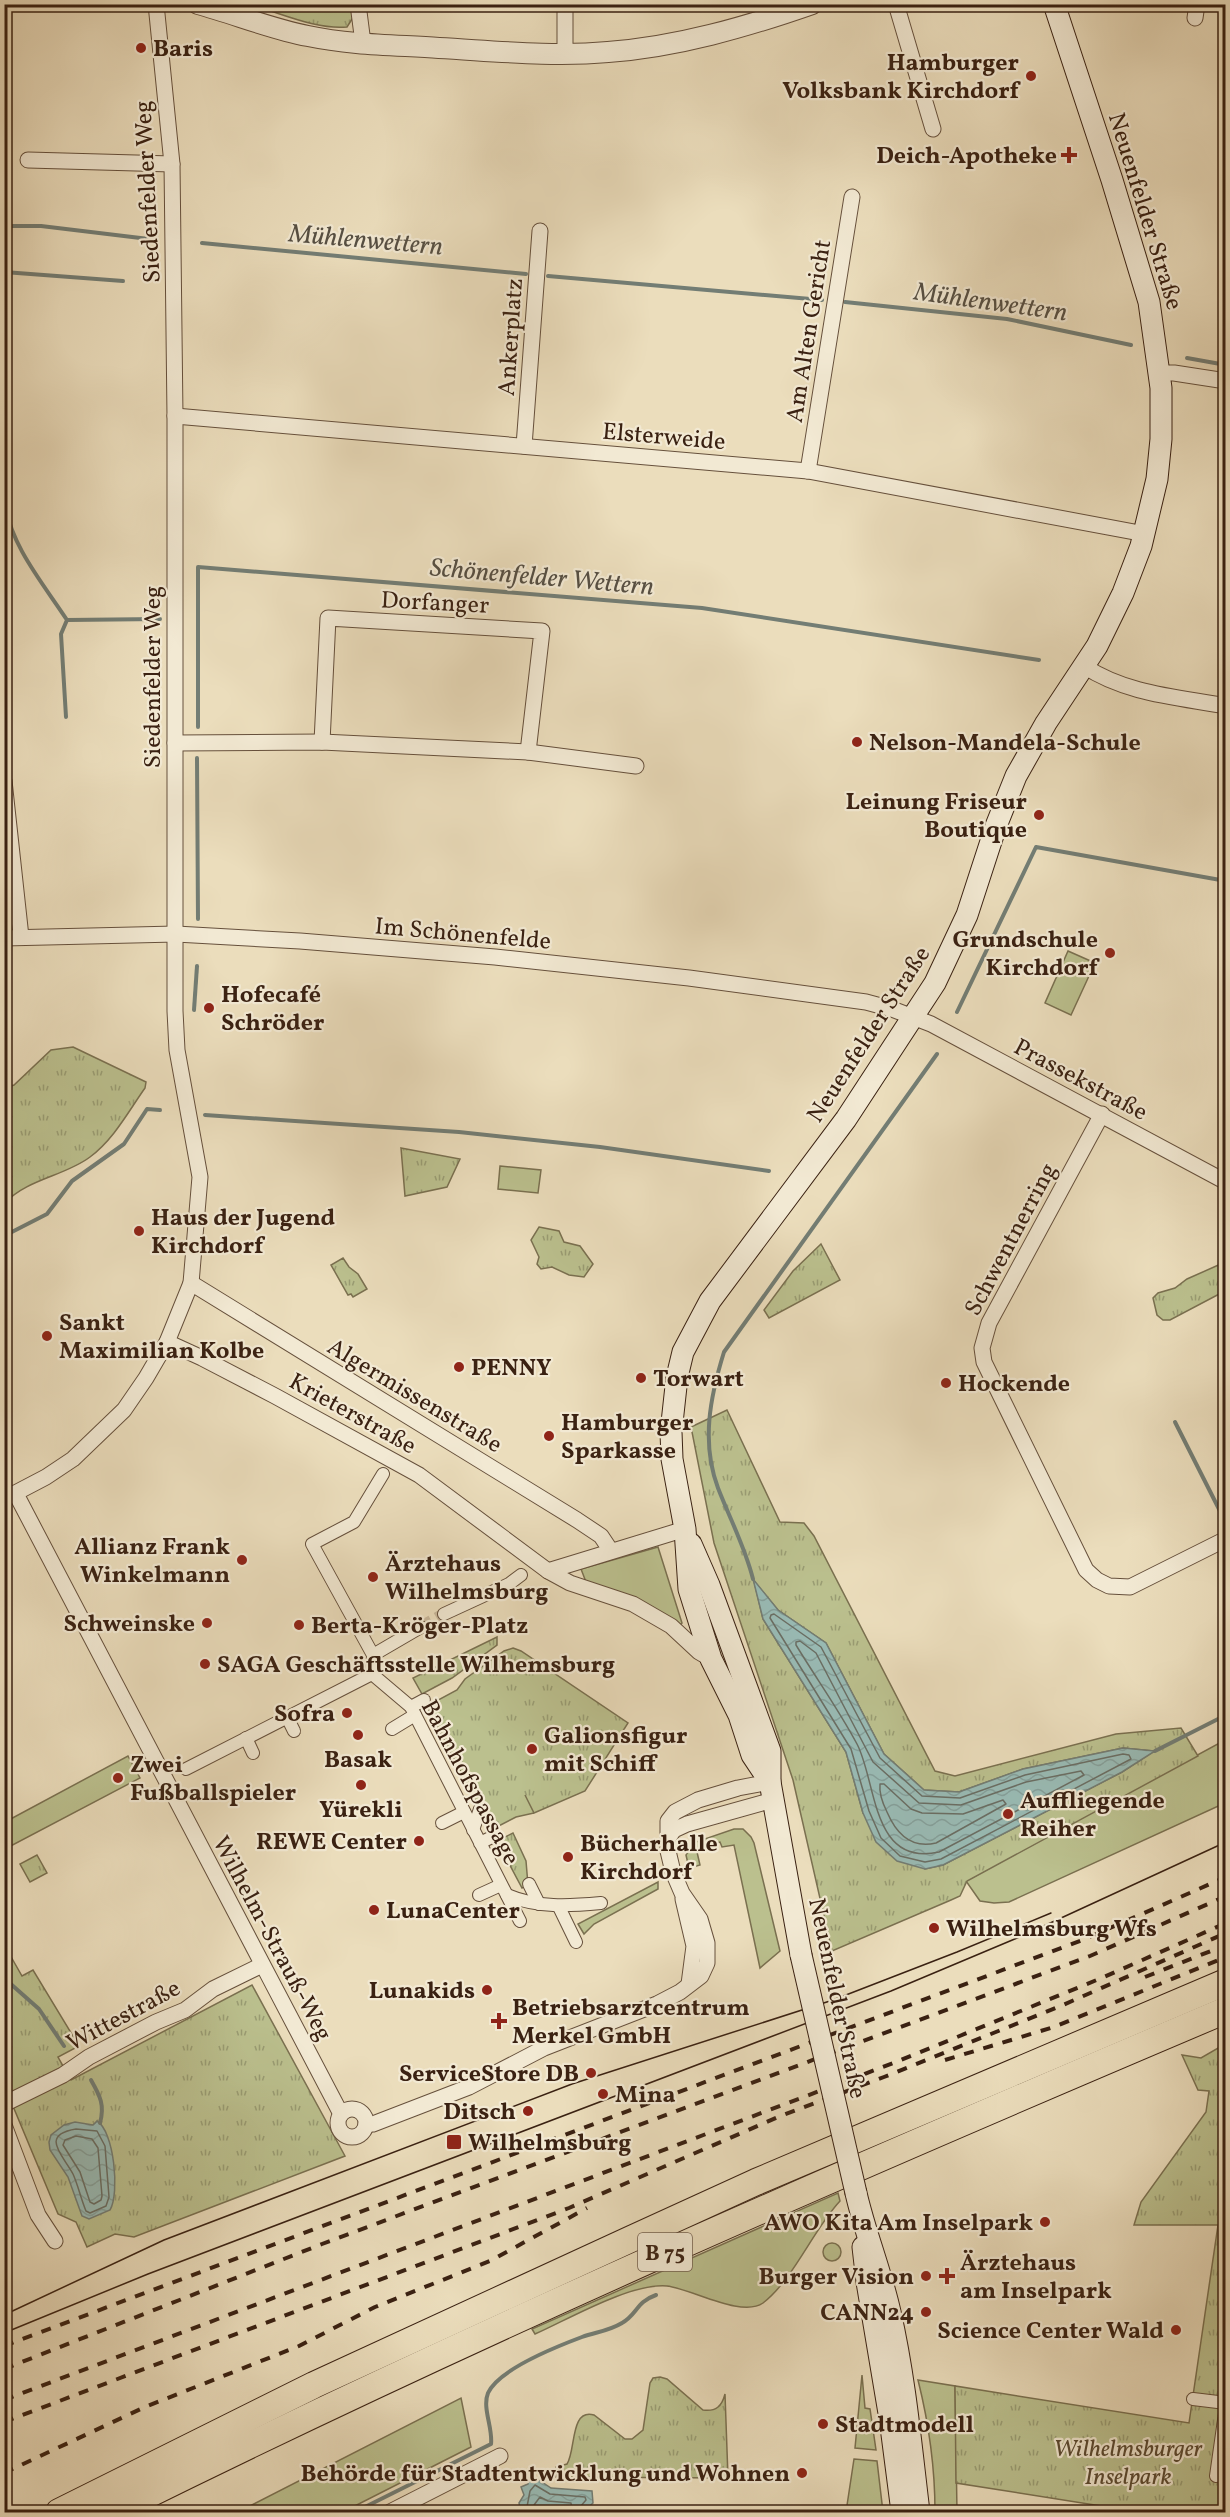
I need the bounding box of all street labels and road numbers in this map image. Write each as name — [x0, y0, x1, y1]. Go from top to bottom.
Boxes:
street label: Siedenfelder Weg — [127, 100, 171, 284]
street label: Neuenfelder Straße — [1098, 109, 1190, 314]
street label: Am Alten Gericht — [779, 237, 841, 425]
street label: Ankerplatz — [491, 277, 533, 397]
street label: Elsterweide — [601, 416, 727, 460]
street label: Dorfanger — [380, 584, 490, 624]
street label: Siedenfelder Weg — [137, 586, 171, 768]
street label: Im Schönenfelde — [373, 910, 552, 960]
street label: Neuenfelder Straße — [800, 940, 940, 1130]
street label: Prassekstraße — [1007, 1031, 1153, 1130]
street label: Schwentnerring — [957, 1157, 1066, 1322]
street label: Algermissenstraße — [320, 1331, 508, 1463]
street label: Krieterstraße — [282, 1366, 422, 1464]
street label: Bahnhofspassage — [411, 1694, 527, 1872]
street label: Wilhelm-Strauß-Weg — [203, 1830, 340, 2047]
street label: Neuenfelder Straße — [798, 1895, 874, 2102]
street label: Wittestraße — [61, 1972, 187, 2061]
road number: B 75 — [638, 2233, 692, 2271]

